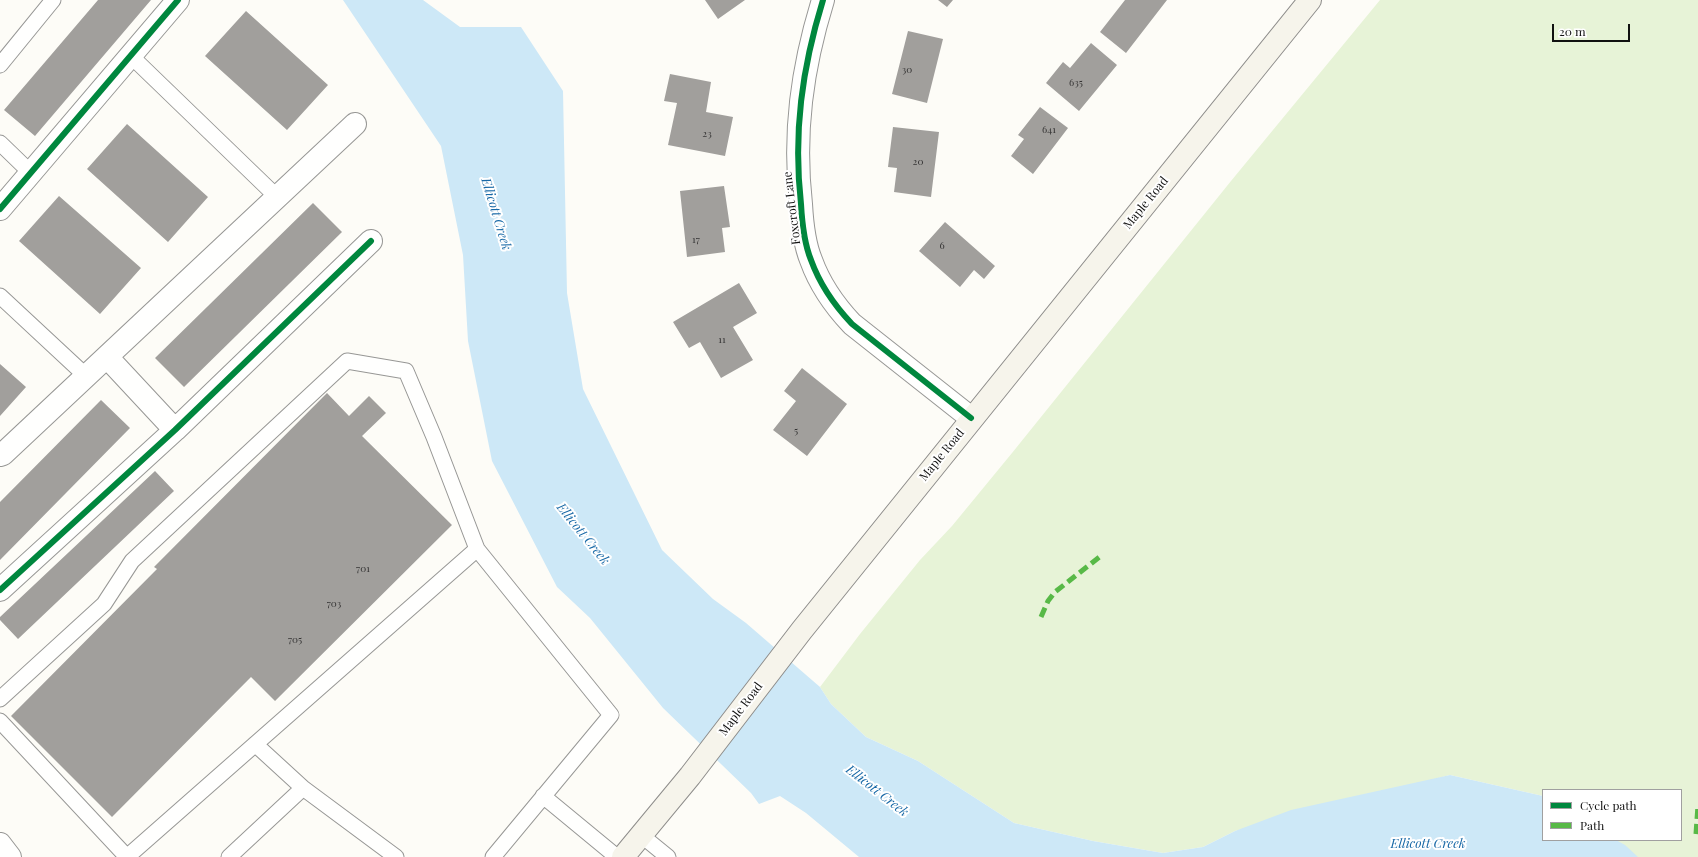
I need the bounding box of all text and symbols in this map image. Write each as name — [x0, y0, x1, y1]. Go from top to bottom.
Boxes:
scale bar — [1554, 16, 1632, 42]
text: 20 m — [1559, 23, 1586, 39]
house number: 30 — [902, 64, 912, 76]
house number: 635 — [1069, 77, 1083, 89]
house number: 641 — [1042, 124, 1056, 136]
house number: 23 — [702, 128, 712, 140]
house number: 20 — [913, 156, 923, 168]
street label: Foxcroft Lane — [780, 170, 804, 246]
street label: Maple Road — [1121, 174, 1171, 232]
water label: Ellicott Creek — [478, 176, 514, 252]
house number: 17 — [692, 234, 700, 246]
house number: 6 — [939, 240, 945, 252]
house number: 11 — [718, 334, 726, 346]
house number: 5 — [794, 425, 798, 437]
street label: Maple Road — [917, 426, 967, 484]
water label: Ellicott Creek — [553, 500, 613, 568]
house number: 701 — [356, 563, 370, 575]
house number: 703 — [327, 598, 341, 610]
house number: 705 — [288, 634, 302, 646]
street label: Maple Road — [716, 680, 766, 738]
water label: Ellicott Creek — [843, 762, 911, 820]
legend — [1542, 789, 1682, 841]
text: Cycle path — [1580, 797, 1637, 813]
text: Path — [1580, 817, 1604, 833]
water label: Ellicott Creek — [1391, 836, 1465, 852]

